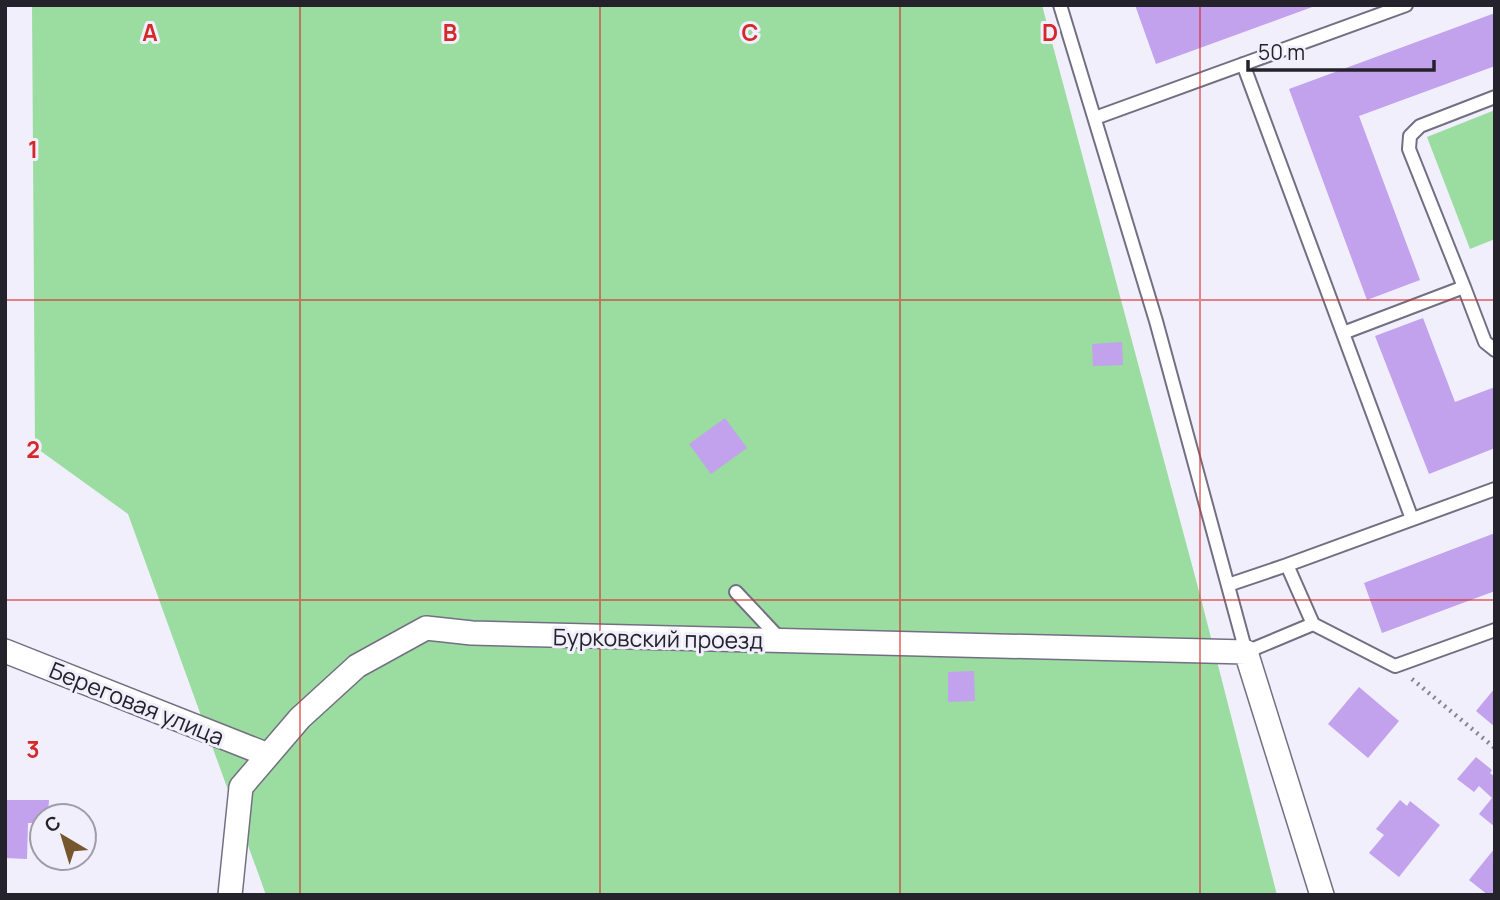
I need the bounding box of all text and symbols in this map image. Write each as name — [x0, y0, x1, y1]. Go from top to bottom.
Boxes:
text: A — [142, 16, 158, 48]
text: B — [443, 16, 457, 48]
text: C — [742, 16, 759, 48]
text: D — [1042, 16, 1058, 48]
scale bar — [1248, 28, 1434, 72]
text: 50 m — [1258, 38, 1305, 66]
text: 1 — [28, 133, 38, 165]
text: 2 — [26, 433, 40, 465]
street label: Бурковский проезд — [553, 620, 764, 656]
street label: Береговая улица — [45, 653, 229, 753]
text: 3 — [26, 733, 40, 765]
north arrow — [28, 802, 98, 872]
text: С — [39, 809, 66, 838]

